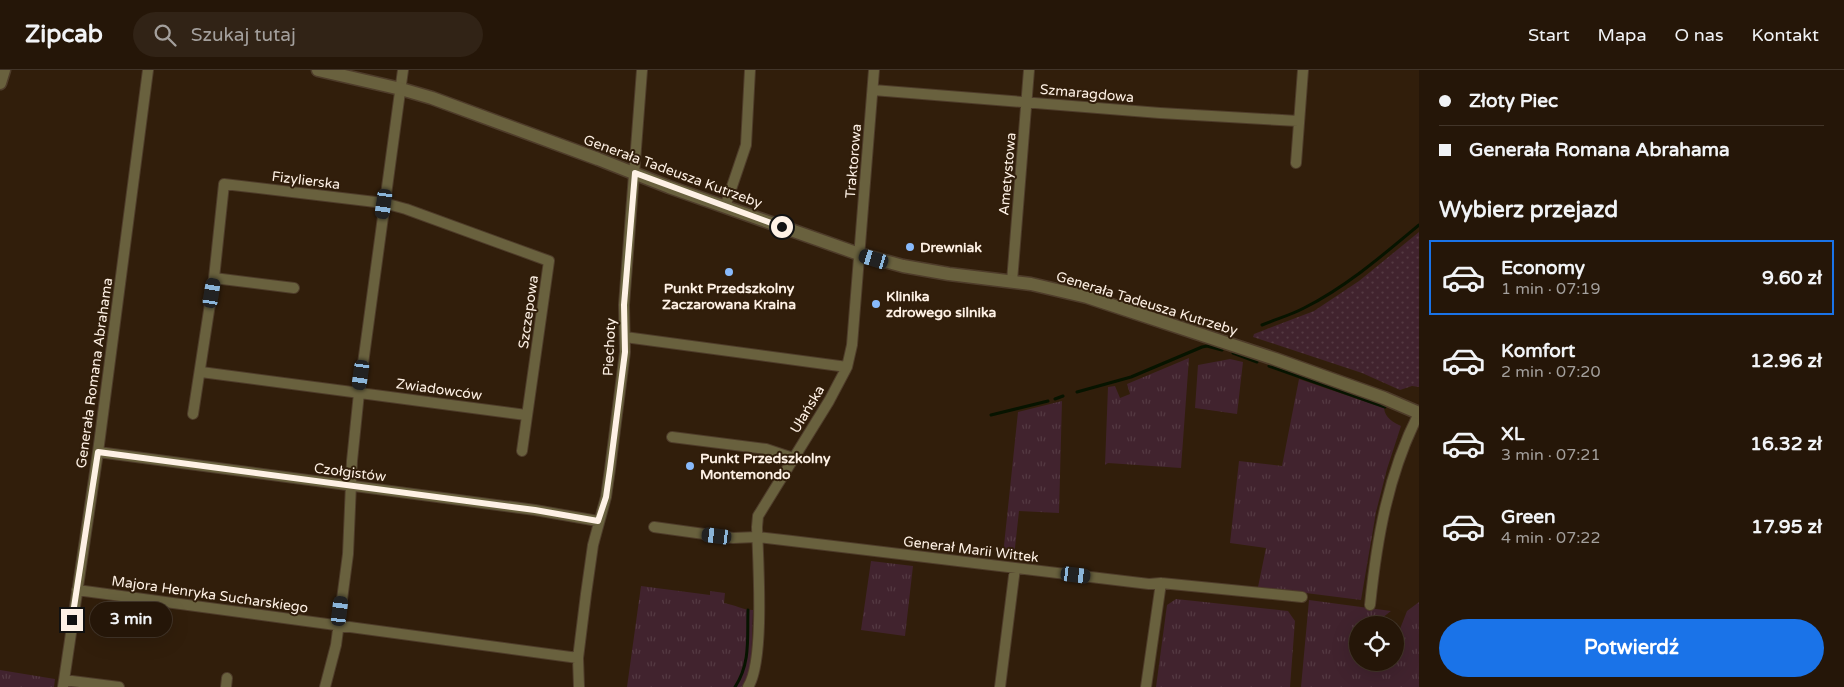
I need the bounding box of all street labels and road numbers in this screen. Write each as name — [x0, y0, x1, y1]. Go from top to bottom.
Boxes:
street label: Szmaragdowa — [1039, 81, 1135, 106]
street label: Traktorowa — [842, 123, 865, 199]
street label: Generała Tadeusza Kutrzeby — [581, 131, 765, 212]
street label: Ametystowa — [995, 132, 1020, 216]
street label: Fizylierska — [271, 168, 341, 193]
street label: Generała Tadeusza Kutrzeby — [1054, 268, 1240, 339]
street label: Szczepowa — [515, 274, 542, 350]
street label: Generała Romana Abrahama — [73, 277, 116, 469]
street label: Piechoty — [599, 317, 620, 376]
street label: Zwiadowców — [395, 375, 483, 404]
street label: Ułańska — [787, 382, 828, 436]
street label: Czołgistów — [313, 460, 387, 485]
street label: Generał Marii Wittek — [902, 533, 1040, 566]
street label: Majora Henryka Sucharskiego — [111, 572, 309, 617]

